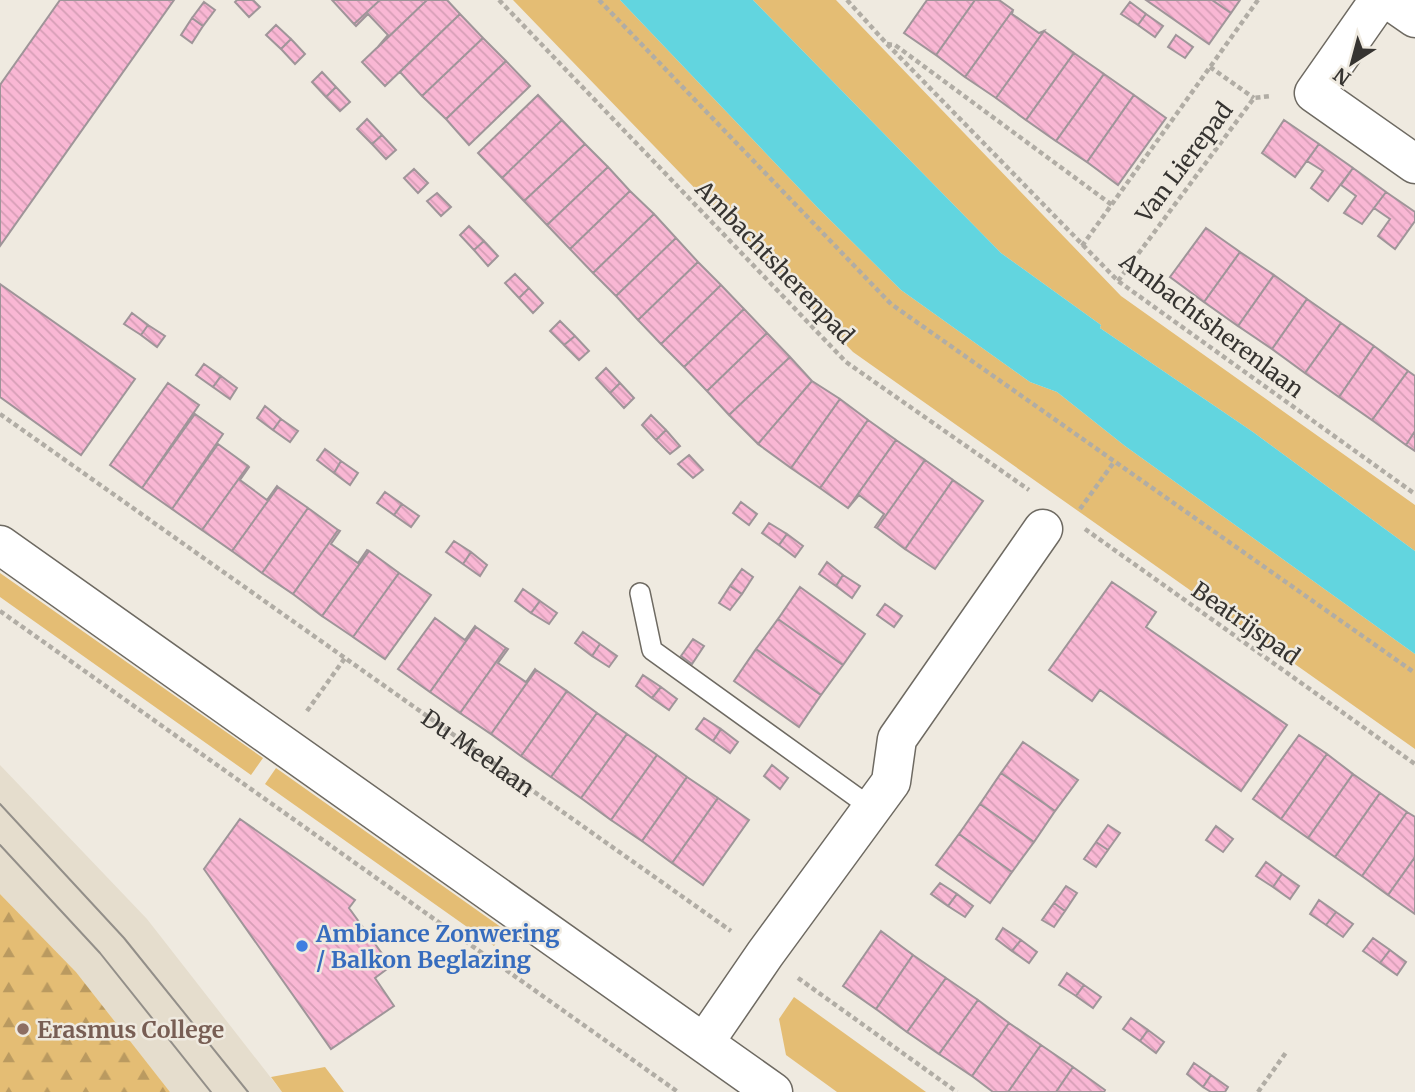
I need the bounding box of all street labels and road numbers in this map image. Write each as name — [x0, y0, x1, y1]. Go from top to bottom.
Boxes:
street label: Van Lierepad — [1129, 96, 1239, 229]
street label: Ambachtsherenpad — [689, 174, 860, 350]
street label: Ambachtsherenlaan — [1114, 246, 1310, 404]
street label: Beatrijspad — [1186, 575, 1306, 671]
street label: Du Meelaan — [416, 702, 541, 802]

